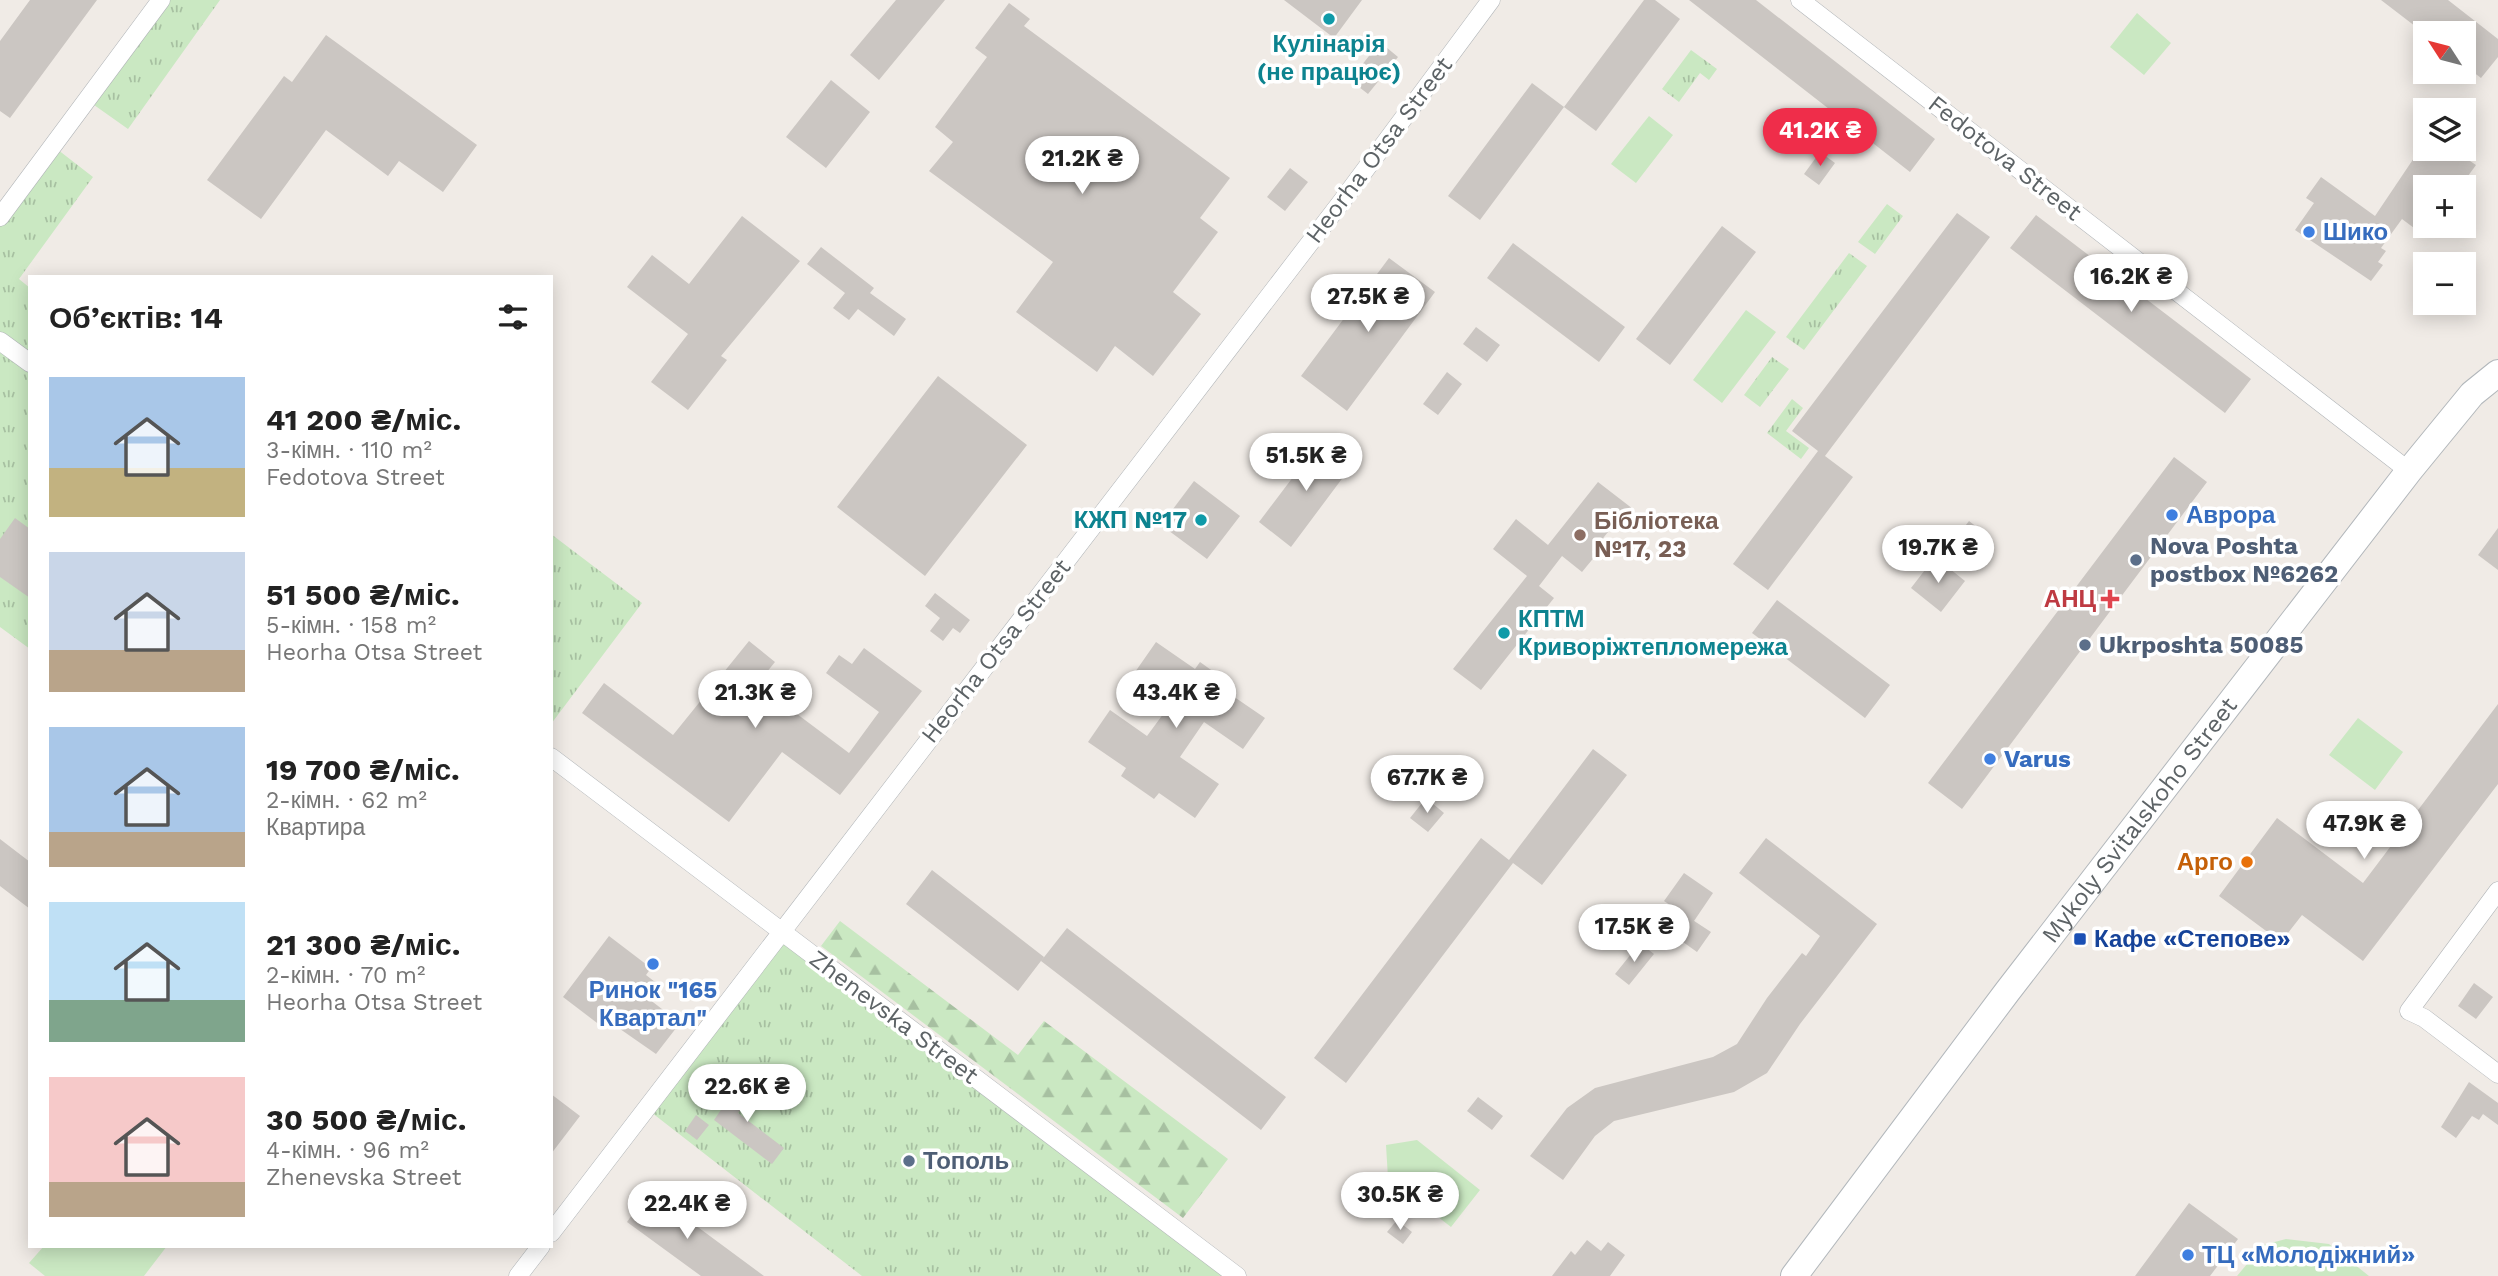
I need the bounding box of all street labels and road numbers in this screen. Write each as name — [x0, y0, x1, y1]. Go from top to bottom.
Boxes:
street label: Heorha Otsa Street — [1300, 51, 1458, 249]
street label: Fedotova Street — [1923, 90, 2087, 226]
street label: Heorha Otsa Street — [916, 553, 1076, 749]
street label: Mykoly Svitalskoho Street — [2036, 692, 2243, 948]
street label: Zhenevska Street — [804, 944, 984, 1090]

